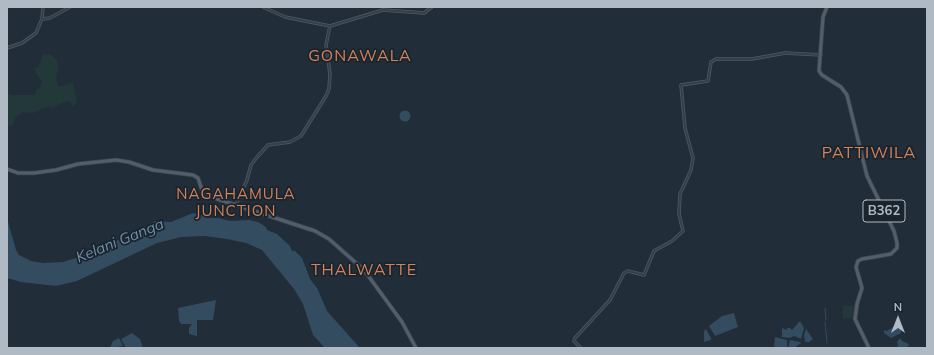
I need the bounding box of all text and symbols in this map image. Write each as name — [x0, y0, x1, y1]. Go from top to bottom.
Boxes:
district label: GONAWALA — [308, 46, 412, 66]
district label: PATTIWILA — [822, 143, 916, 163]
district label: NAGAHAMULA JUNCTION — [176, 185, 296, 220]
road number: B362 — [863, 200, 905, 222]
water label: Kelani Ganga — [73, 215, 167, 267]
district label: THALWATTE — [311, 260, 417, 280]
north arrow — [878, 299, 918, 339]
text: N — [894, 300, 902, 314]

